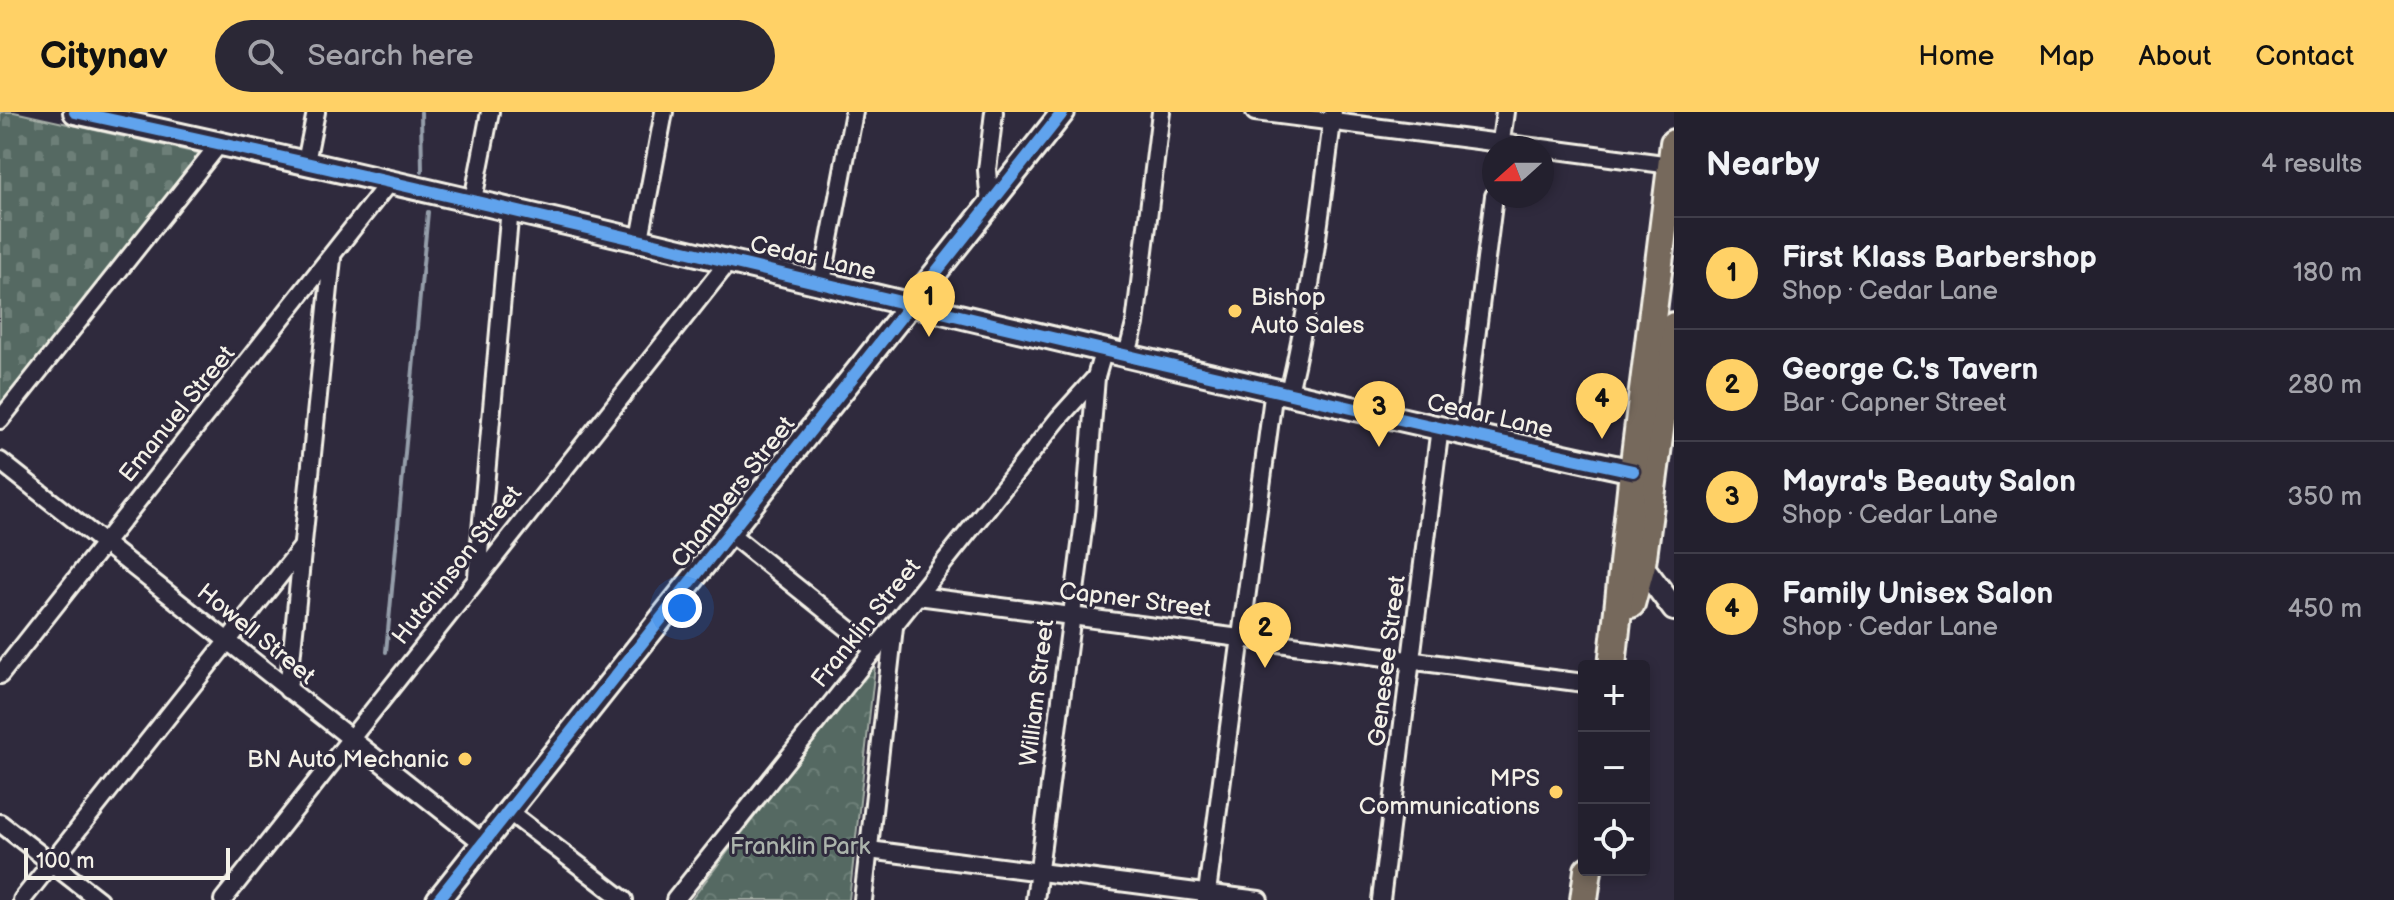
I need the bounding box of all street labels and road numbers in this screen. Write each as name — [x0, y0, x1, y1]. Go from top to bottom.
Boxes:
street label: Cedar Lane — [747, 229, 879, 287]
street label: Emanuel Street — [113, 339, 241, 488]
street label: Cedar Lane — [1424, 387, 1556, 445]
street label: Chambers Street — [665, 410, 802, 573]
street label: Hutchinson Street — [386, 479, 528, 650]
street label: Franklin Street — [805, 552, 927, 693]
street label: Genesee Street — [1362, 573, 1412, 748]
street label: Capner Street — [1057, 576, 1213, 624]
street label: Howell Street — [191, 577, 321, 691]
street label: William Street — [1014, 617, 1060, 768]

